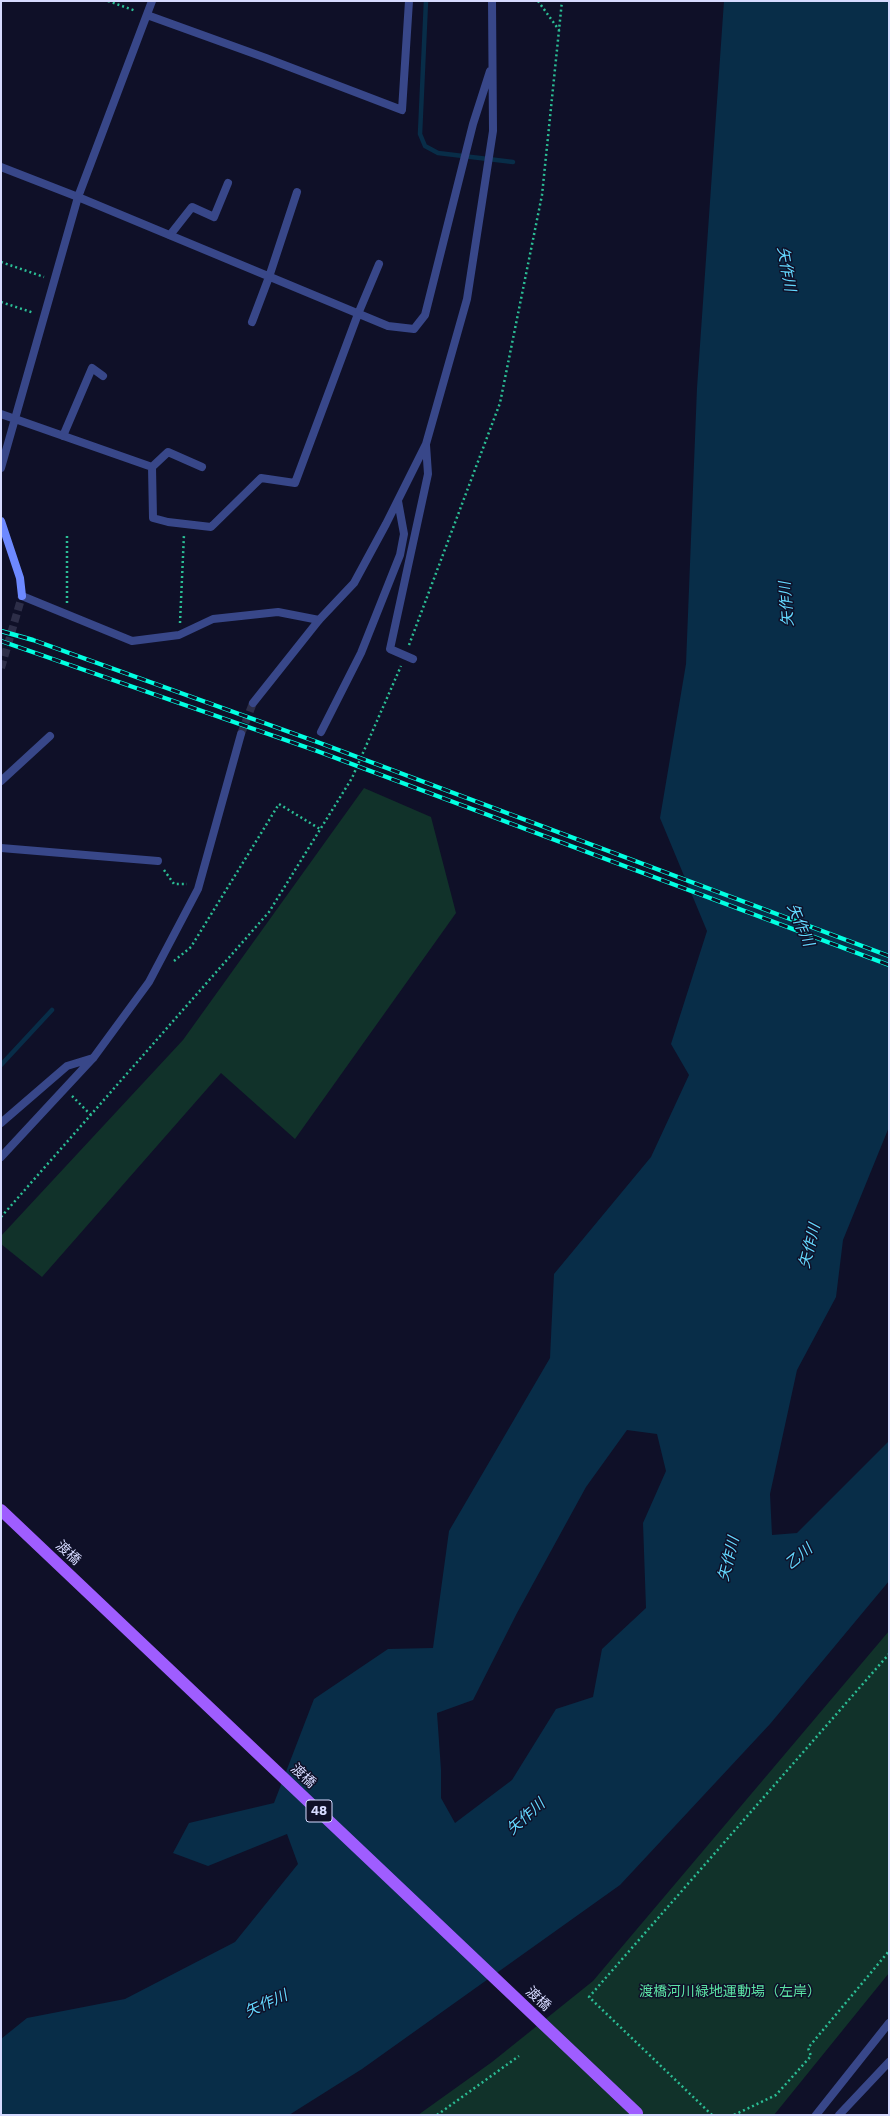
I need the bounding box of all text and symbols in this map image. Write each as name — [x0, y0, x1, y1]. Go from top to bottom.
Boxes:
water label: 矢作川 — [773, 245, 799, 293]
water label: 矢作川 — [776, 581, 798, 627]
water label: 矢作川 — [783, 901, 817, 949]
water label: 矢作川 — [796, 1222, 824, 1270]
water label: 矢作川 — [715, 1535, 743, 1583]
street label: 渡橋 — [52, 1537, 84, 1569]
water label: 乙川 — [782, 1540, 816, 1574]
street label: 渡橋 — [287, 1760, 319, 1792]
water label: 矢作川 — [503, 1795, 549, 1839]
road number: 48 — [306, 1800, 332, 1822]
street label: 渡橋 — [522, 1983, 554, 2015]
park label: 渡橋河川緑地運動場（左岸） — [639, 1984, 821, 2000]
water label: 矢作川 — [242, 1987, 290, 2021]

